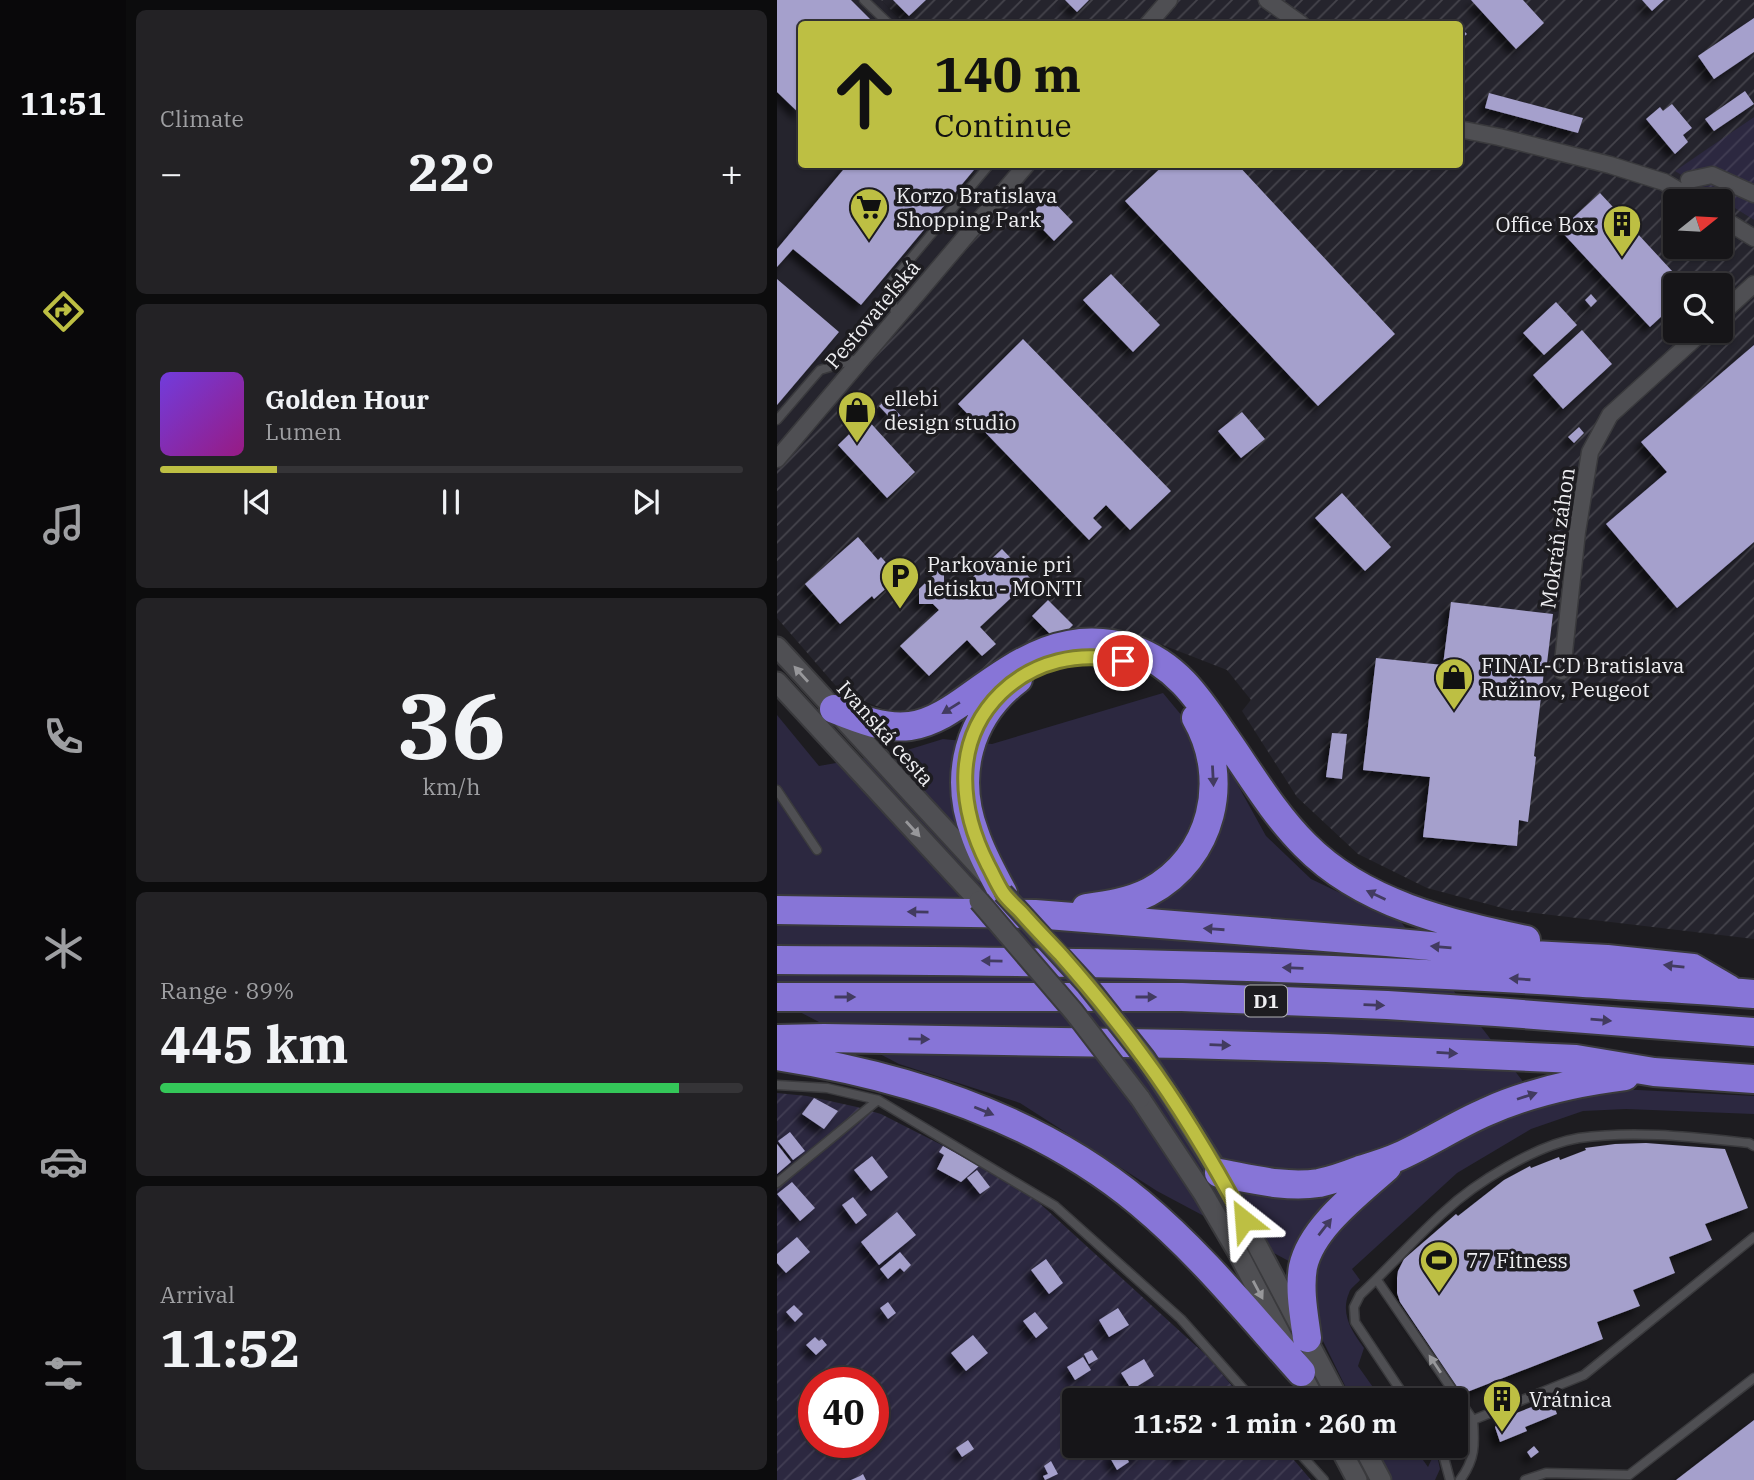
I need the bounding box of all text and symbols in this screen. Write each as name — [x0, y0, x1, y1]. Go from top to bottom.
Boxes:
text: 140 m — [934, 42, 1081, 105]
icon: ahead — [819, 49, 910, 140]
text: 11:51 — [20, 82, 106, 124]
text: Climate — [160, 103, 244, 133]
text: Continue — [934, 104, 1072, 146]
text: 22° — [408, 138, 495, 205]
text: − — [160, 148, 183, 197]
text: + — [720, 148, 743, 197]
place label: Korzo Bratislava Shopping Park — [896, 181, 1057, 233]
supermarket icon: Korzo Bratislava Shopping Park — [848, 186, 890, 241]
north arrow — [1663, 189, 1733, 259]
map controls — [1663, 189, 1733, 343]
building icon: Office Box — [1601, 203, 1643, 258]
place label: Office Box — [1495, 210, 1595, 238]
street label: Pestovateľská — [818, 254, 926, 374]
button: search — [1663, 273, 1733, 343]
icon: directions — [39, 287, 88, 336]
text: Golden Hour — [265, 382, 429, 416]
place label: ellebi design studio — [884, 384, 1016, 436]
shop icon: ellebi design studio — [836, 389, 878, 444]
text: Lumen — [265, 416, 342, 446]
street label: Mokráň záhon — [1533, 466, 1581, 610]
icon: previous — [238, 483, 276, 521]
icon: pause — [432, 483, 470, 521]
icon: next — [627, 483, 665, 521]
icon: music — [39, 500, 88, 549]
place label: Parkovanie pri letisku - MONTI — [927, 550, 1083, 602]
parking icon: Parkovanie pri letisku - MONTI — [879, 555, 921, 610]
pin — [1093, 631, 1153, 691]
icon: arrive — [1104, 642, 1142, 680]
place label: FINAL-CD Bratislava Ružinov, Peugeot — [1481, 651, 1684, 703]
shop icon: FINAL-CD Bratislava Ružinov, Peugeot — [1433, 656, 1475, 711]
text: 36 — [397, 666, 506, 784]
one-way arrow — [794, 666, 810, 683]
street label: Ivanská cesta — [831, 674, 941, 792]
one-way arrow — [942, 702, 961, 715]
icon: phone — [39, 712, 88, 761]
one-way arrow — [1208, 765, 1219, 787]
text: km/h — [422, 771, 481, 801]
one-way arrow — [905, 820, 921, 837]
one-way arrow — [1366, 889, 1386, 901]
one-way arrow — [907, 906, 929, 918]
one-way arrow — [1203, 923, 1225, 934]
icon: climate — [39, 924, 88, 973]
one-way arrow — [1430, 941, 1452, 952]
one-way arrow — [980, 956, 1002, 967]
one-way arrow — [1663, 960, 1685, 971]
one-way arrow — [1281, 962, 1303, 973]
one-way arrow — [1509, 973, 1531, 984]
text: Range · 89% — [160, 975, 294, 1005]
road number: D1 — [1245, 986, 1287, 1016]
one-way arrow — [834, 991, 856, 1003]
one-way arrow — [1135, 991, 1157, 1003]
one-way arrow — [1363, 999, 1385, 1010]
text: 445 km — [160, 1010, 349, 1077]
one-way arrow — [1590, 1015, 1612, 1026]
one-way arrow — [908, 1033, 930, 1045]
one-way arrow — [1209, 1039, 1231, 1051]
one-way arrow — [1436, 1048, 1458, 1059]
one-way arrow — [1517, 1090, 1538, 1101]
one-way arrow — [974, 1106, 995, 1117]
icon: car — [39, 1137, 88, 1186]
position arrow — [1207, 1183, 1281, 1257]
one-way arrow — [1318, 1219, 1333, 1237]
sports icon: 77 Fitness — [1418, 1239, 1460, 1294]
place label: 77 Fitness — [1466, 1246, 1568, 1274]
text: Arrival — [160, 1279, 235, 1309]
one-way arrow — [1251, 1281, 1263, 1301]
text: 11:52 — [160, 1314, 301, 1381]
icon: filters — [39, 1349, 88, 1398]
one-way arrow — [1428, 1355, 1442, 1373]
speed limit sign: 40 — [798, 1367, 889, 1458]
building icon: Vrátnica — [1481, 1378, 1523, 1433]
place label: Vrátnica — [1529, 1385, 1612, 1413]
text: 11:52 · 1 min · 260 m — [1133, 1406, 1397, 1440]

